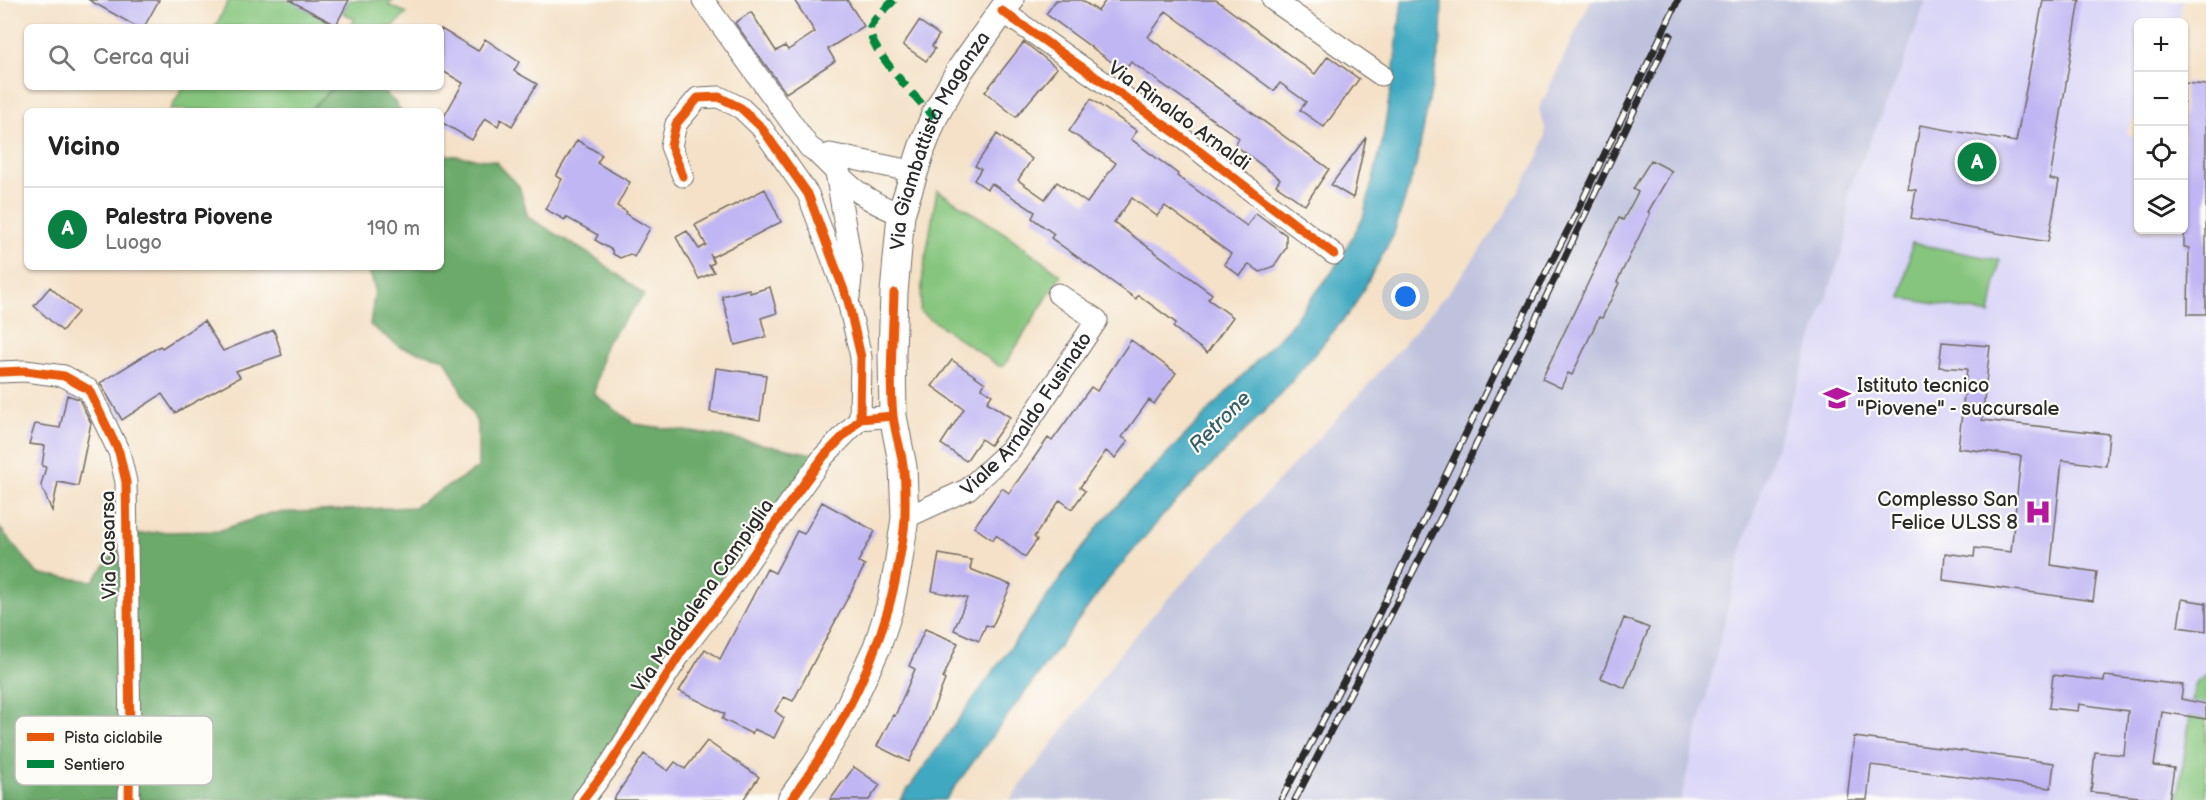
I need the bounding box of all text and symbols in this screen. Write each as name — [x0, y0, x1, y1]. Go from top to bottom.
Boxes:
map controls — [2134, 18, 2188, 234]
button: + — [2134, 18, 2188, 72]
search box — [24, 24, 444, 90]
street label: Via Giambattista Maganza — [886, 27, 996, 251]
icon: search — [45, 41, 78, 74]
text: Cerca qui — [93, 44, 190, 71]
street label: Via Rinaldo Arnaldi — [1103, 56, 1255, 176]
button: − — [2134, 72, 2188, 126]
button: locate — [2134, 126, 2188, 180]
text: Vicino — [48, 132, 120, 163]
pin: A — [1958, 140, 1996, 184]
button: layers — [2134, 180, 2188, 234]
text: Palestra Piovene — [105, 204, 273, 231]
text: A — [61, 217, 74, 241]
text: 190 m — [367, 217, 420, 241]
text: Luogo — [105, 231, 162, 255]
your location — [1391, 282, 1420, 311]
street label: Viale Arnaldo Fusinato — [956, 328, 1097, 501]
place label: Istituto tecnico "Piovene" - succursale — [1857, 374, 2060, 421]
school or university icon: Istituto tecnico "Piovene" - succursale — [1822, 383, 1852, 413]
water label: Retrone — [1184, 386, 1256, 458]
place label: Complesso San Felice ULSS 8 — [1877, 488, 2018, 535]
street label: Via Casarsa — [96, 490, 122, 600]
street label: Via Maddalena Campiglia — [627, 494, 779, 698]
hospital icon: Complesso San Felice ULSS 8 — [2023, 497, 2053, 527]
legend — [15, 716, 213, 785]
text: Pista ciclabile — [64, 729, 163, 748]
text: Sentiero — [64, 756, 125, 775]

